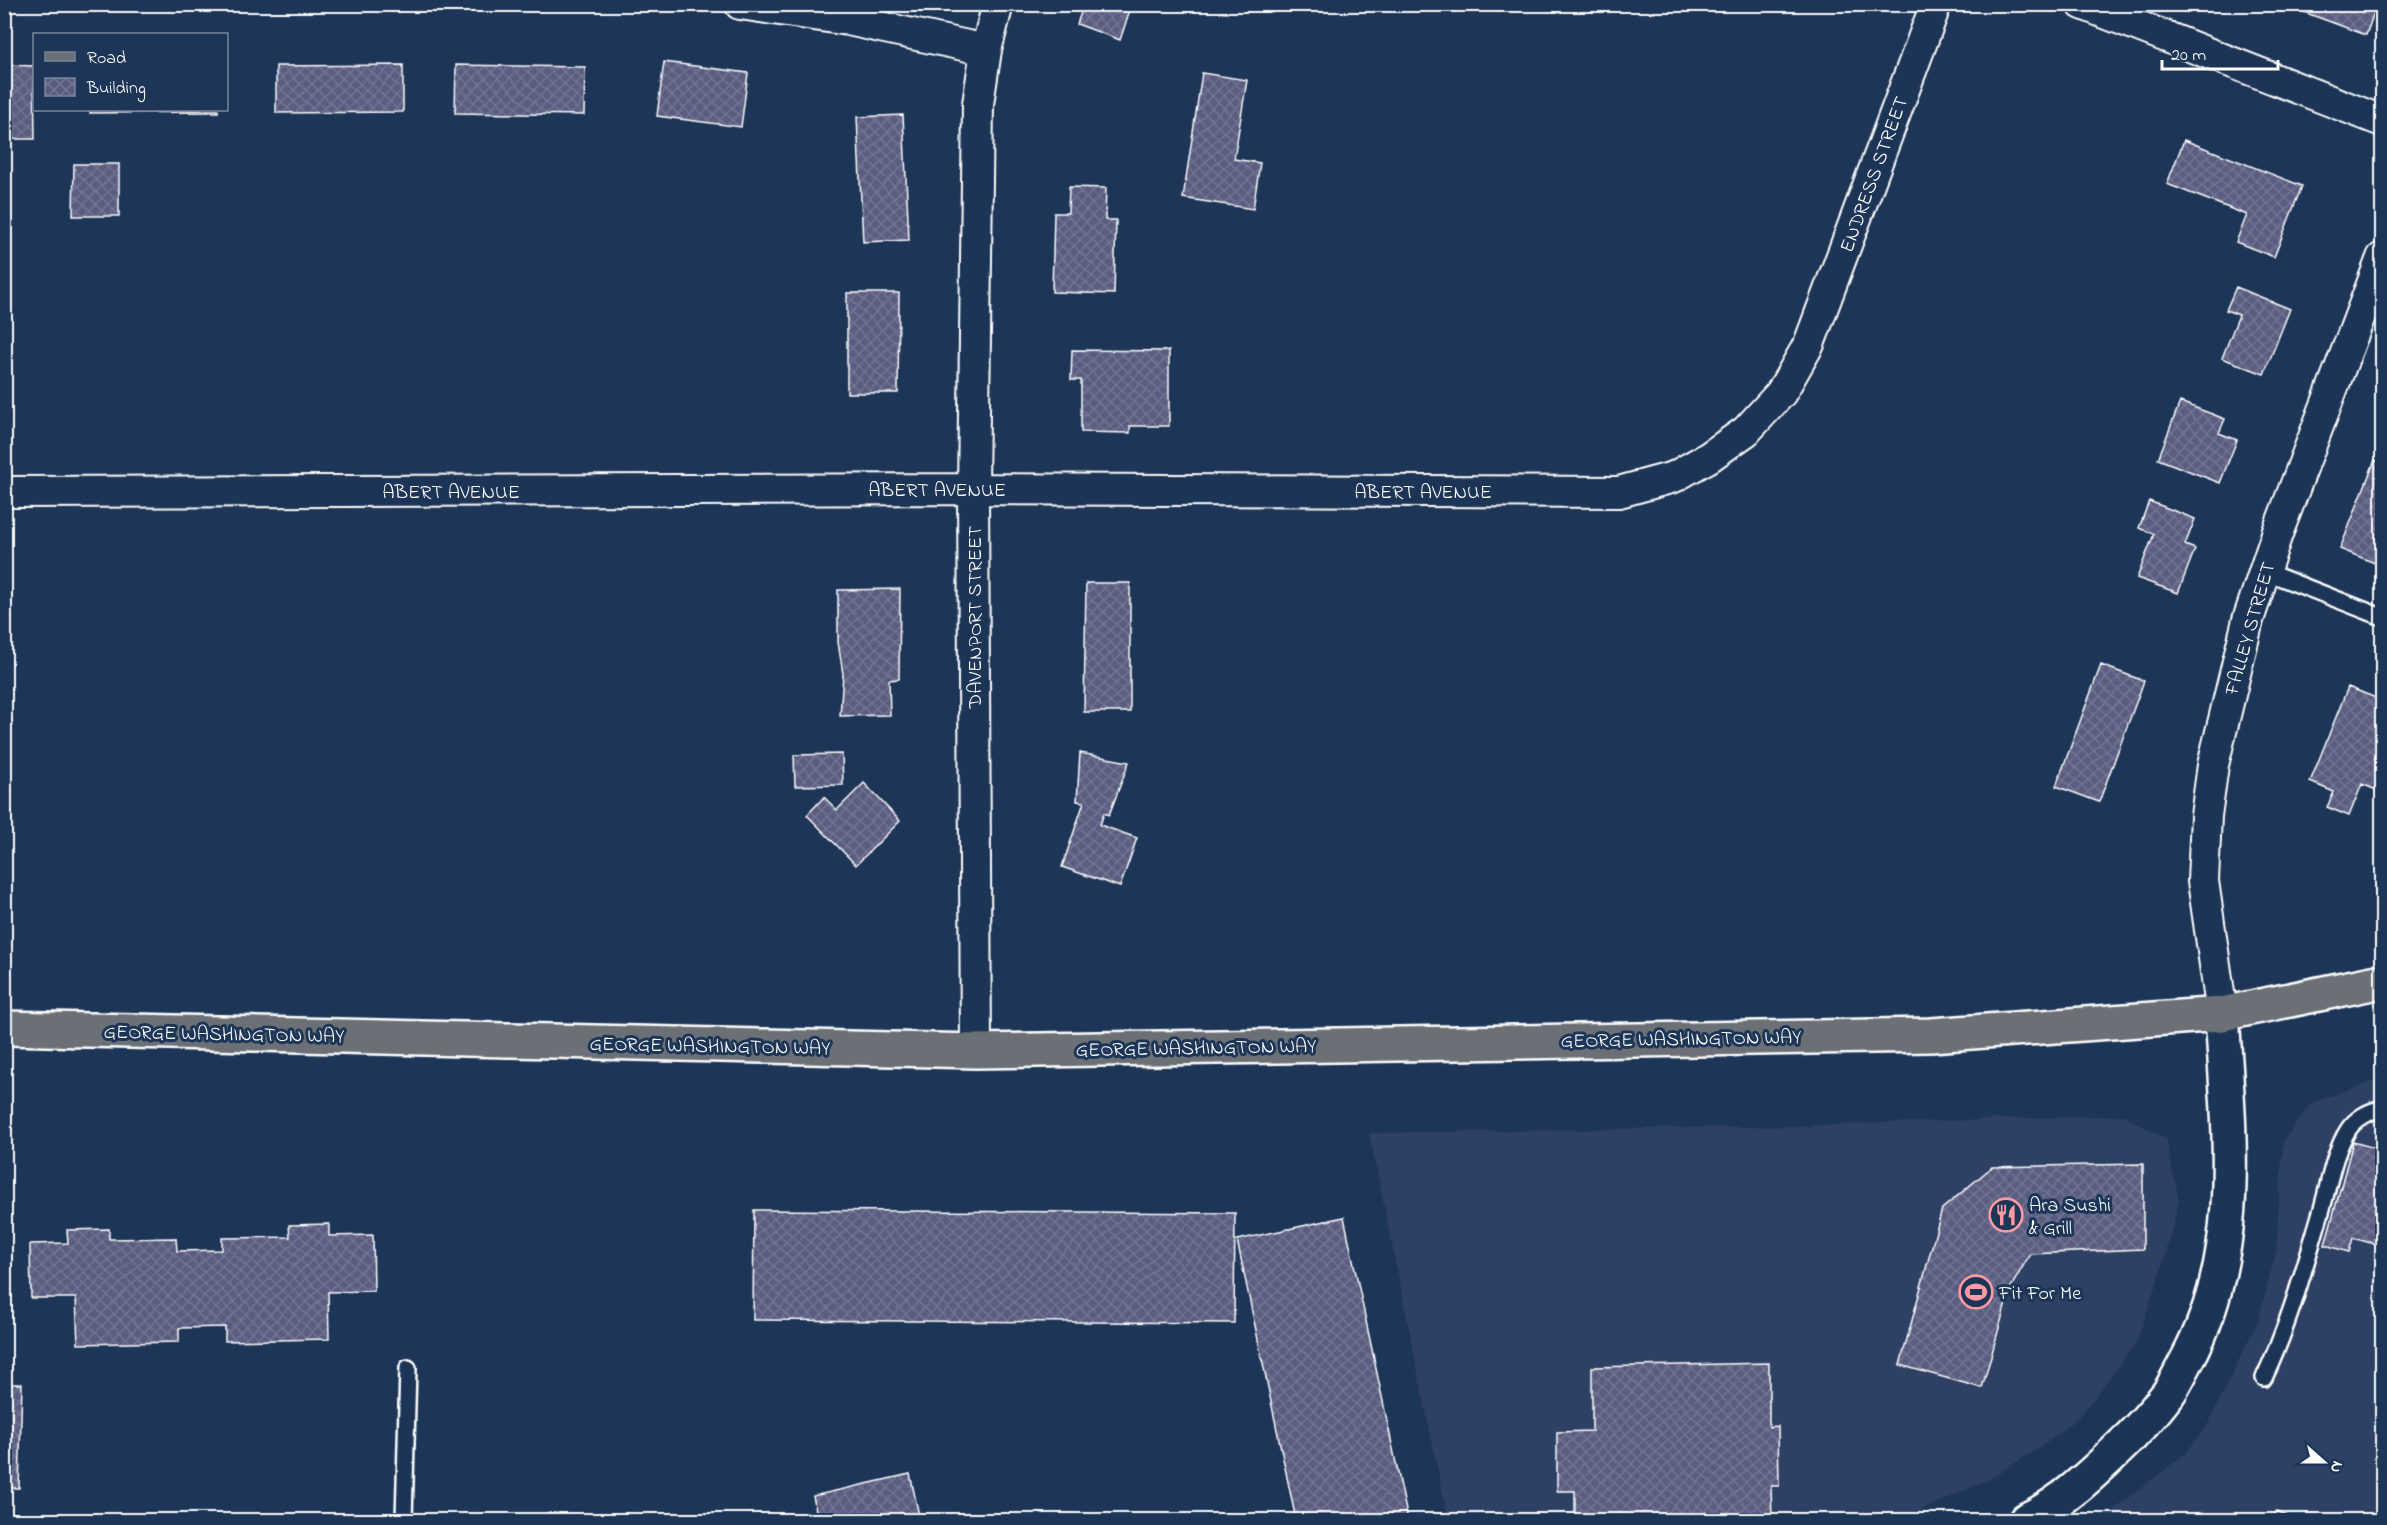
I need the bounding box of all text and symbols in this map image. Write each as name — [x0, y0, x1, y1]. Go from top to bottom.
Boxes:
legend — [33, 33, 228, 111]
scale bar — [2162, 33, 2278, 71]
text: 20 m — [2171, 43, 2206, 69]
text: Road — [87, 46, 126, 72]
text: Building — [86, 76, 146, 103]
street label: ENDRESS STREET — [1834, 93, 1917, 257]
street label: ABERT AVENUE — [868, 477, 1006, 506]
street label: ABERT AVENUE — [382, 479, 520, 508]
street label: ABERT AVENUE — [1354, 479, 1492, 508]
street label: DAVENPORT STREET — [962, 526, 991, 709]
street label: FALLEY STREET — [2218, 559, 2284, 700]
street label: GEORGE WASHINGTON WAY — [103, 1019, 345, 1052]
street label: GEORGE WASHINGTON WAY — [1560, 1024, 1802, 1057]
street label: GEORGE WASHINGTON WAY — [589, 1031, 831, 1064]
street label: GEORGE WASHINGTON WAY — [1075, 1033, 1317, 1066]
place label: Ara Sushi & Grill — [2029, 1192, 2111, 1244]
restaurant icon: Ara Sushi & Grill — [1988, 1197, 2024, 1233]
sports icon: Fit For Me — [1958, 1274, 1994, 1310]
place label: Fit For Me — [1998, 1280, 2081, 1309]
north arrow — [2294, 1432, 2354, 1492]
text: N — [2323, 1457, 2349, 1476]

